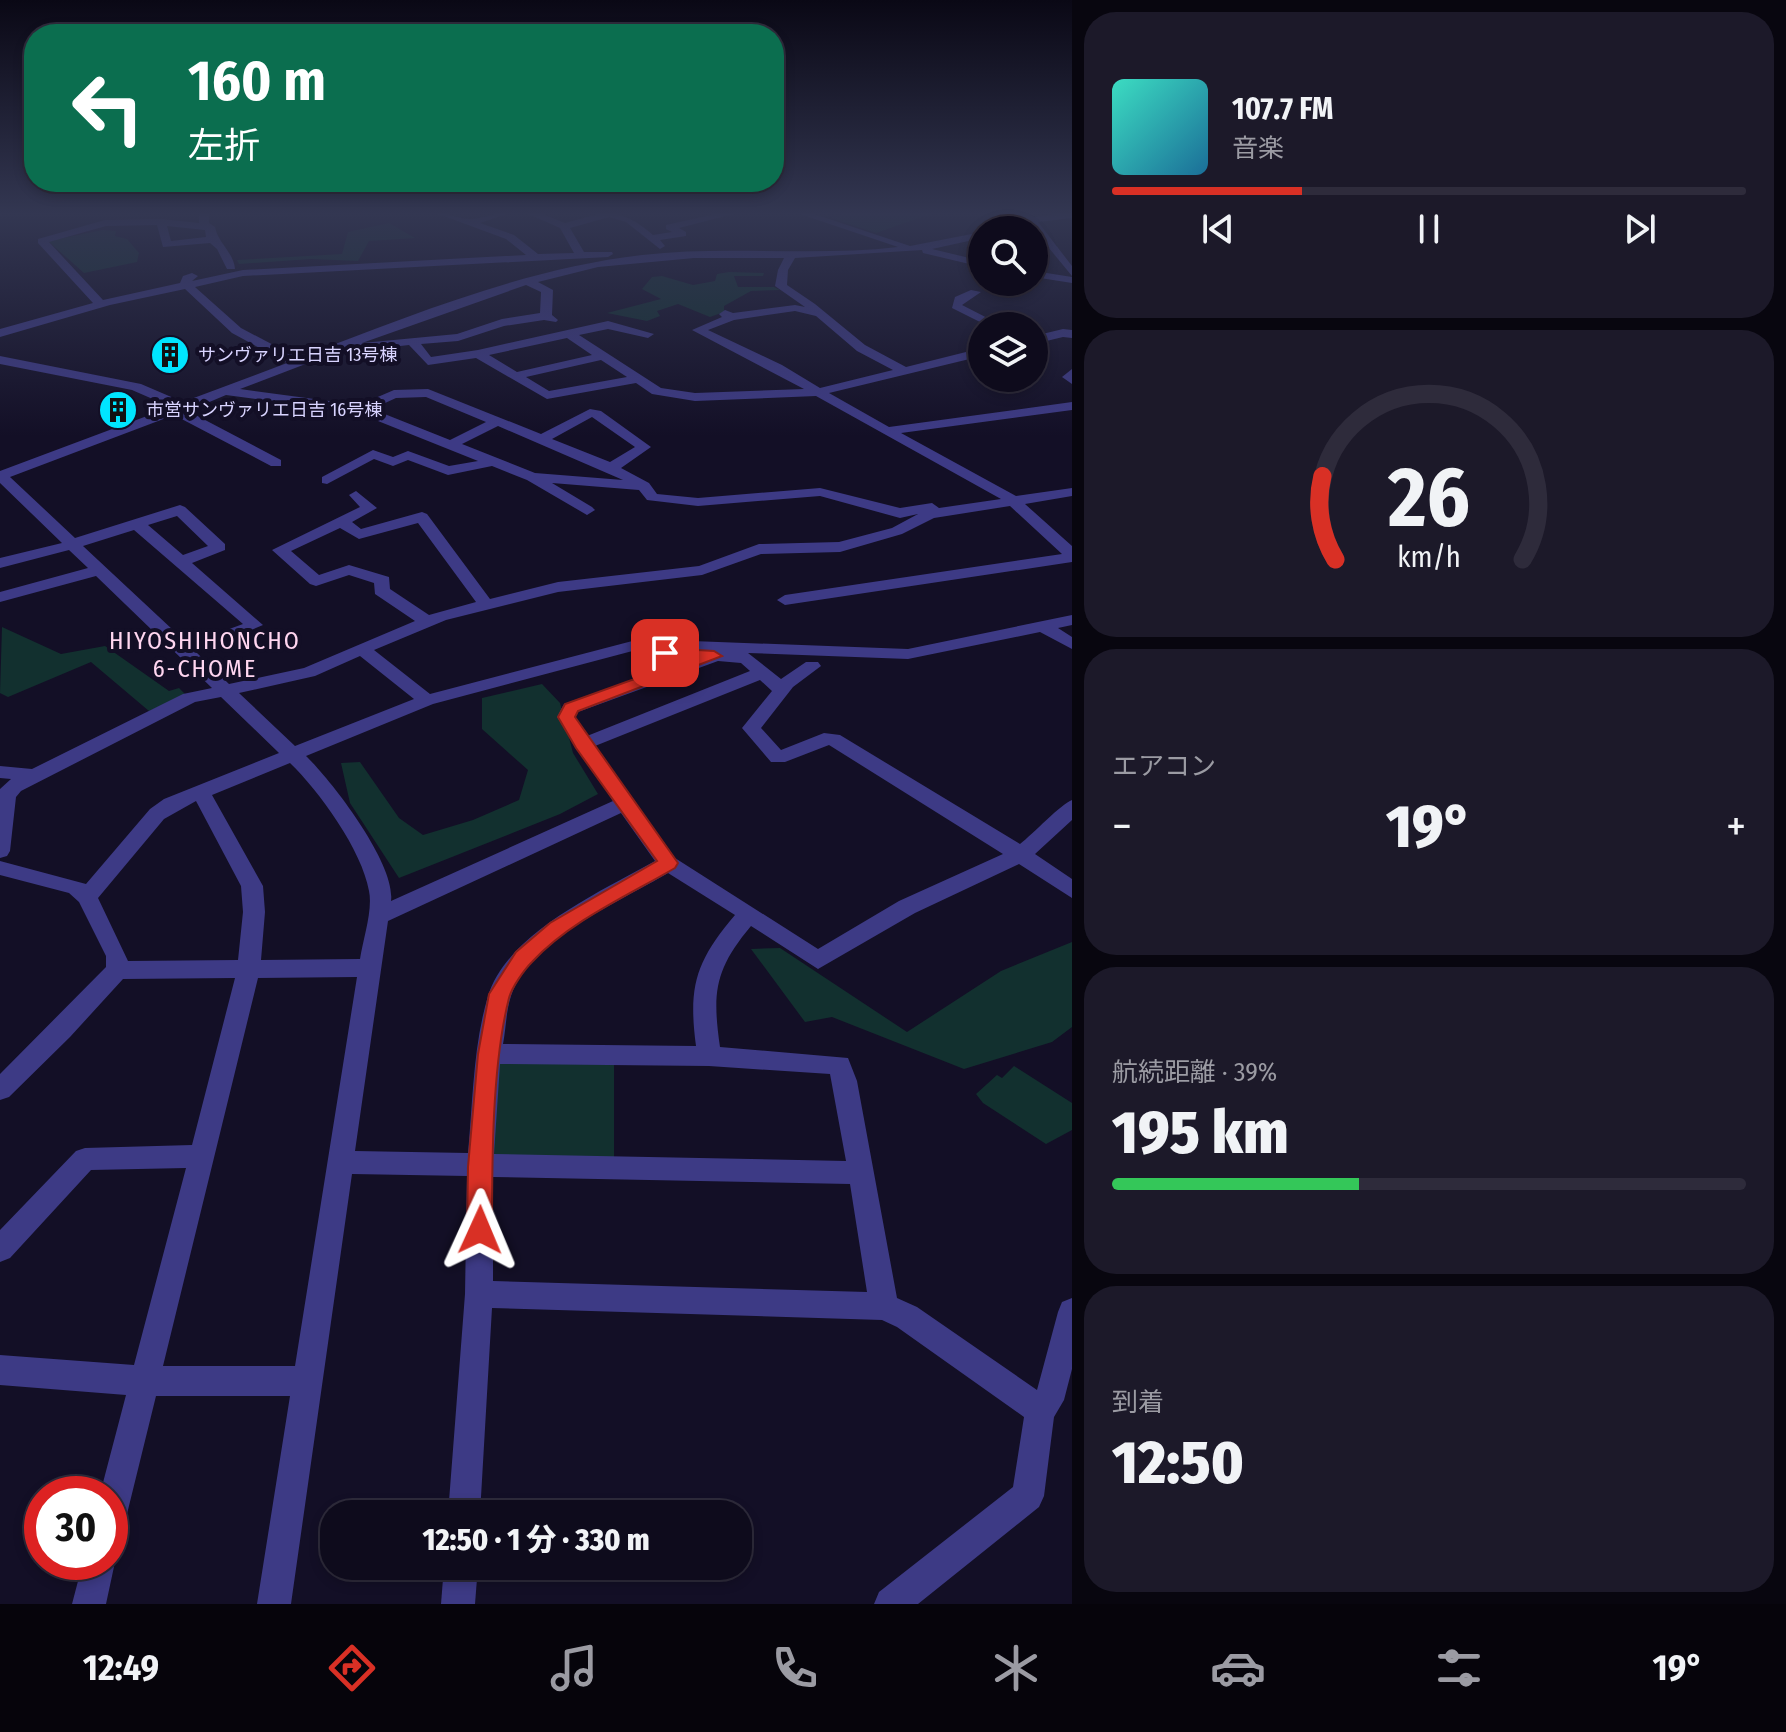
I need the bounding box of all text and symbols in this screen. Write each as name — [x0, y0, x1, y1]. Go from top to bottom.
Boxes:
text: 160 m — [188, 48, 326, 115]
icon: left — [56, 56, 160, 160]
text: 107.7 FM — [1232, 91, 1333, 127]
text: 左折 — [188, 124, 260, 168]
text: 音楽 — [1232, 133, 1284, 164]
icon: previous — [1196, 207, 1240, 251]
icon: pause — [1407, 207, 1451, 251]
icon: next — [1618, 207, 1662, 251]
map controls — [968, 216, 1048, 392]
button: search — [968, 216, 1048, 296]
button: layers — [968, 312, 1048, 392]
building icon: サンヴァリエ日吉 13号棟 — [149, 334, 191, 376]
place label: サンヴァリエ日吉 13号棟 — [198, 344, 397, 366]
building icon: 市営サンヴァリエ日吉 16号棟 — [97, 389, 139, 431]
place label: 市営サンヴァリエ日吉 16号棟 — [146, 399, 382, 421]
text: 26 — [1387, 447, 1470, 547]
text: km/h — [1397, 540, 1461, 575]
pin — [631, 619, 699, 687]
district label: HIYOSHIHONCHO 6-CHOME — [109, 627, 301, 683]
icon: arrive — [643, 631, 687, 675]
text: エアコン — [1112, 751, 1216, 782]
text: 19° — [1386, 791, 1472, 863]
text: − — [1112, 800, 1132, 853]
text: + — [1726, 800, 1746, 853]
text: 航続距離 · 39% — [1112, 1057, 1277, 1088]
text: 195 km — [1112, 1097, 1289, 1169]
position arrow — [438, 1188, 522, 1272]
text: 到着 — [1112, 1387, 1164, 1418]
text: 12:50 — [1112, 1427, 1244, 1499]
speed limit sign: 30 — [24, 1476, 128, 1580]
text: 12:50 · 1 分 · 330 m — [422, 1522, 650, 1558]
icon: directions — [324, 1640, 380, 1696]
icon: music — [546, 1640, 602, 1696]
icon: phone — [767, 1640, 823, 1696]
icon: climate — [988, 1640, 1044, 1696]
icon: car — [1210, 1640, 1266, 1696]
icon: filters — [1431, 1640, 1487, 1696]
text: 12:49 — [83, 1646, 159, 1690]
text: 19° — [1653, 1646, 1703, 1690]

